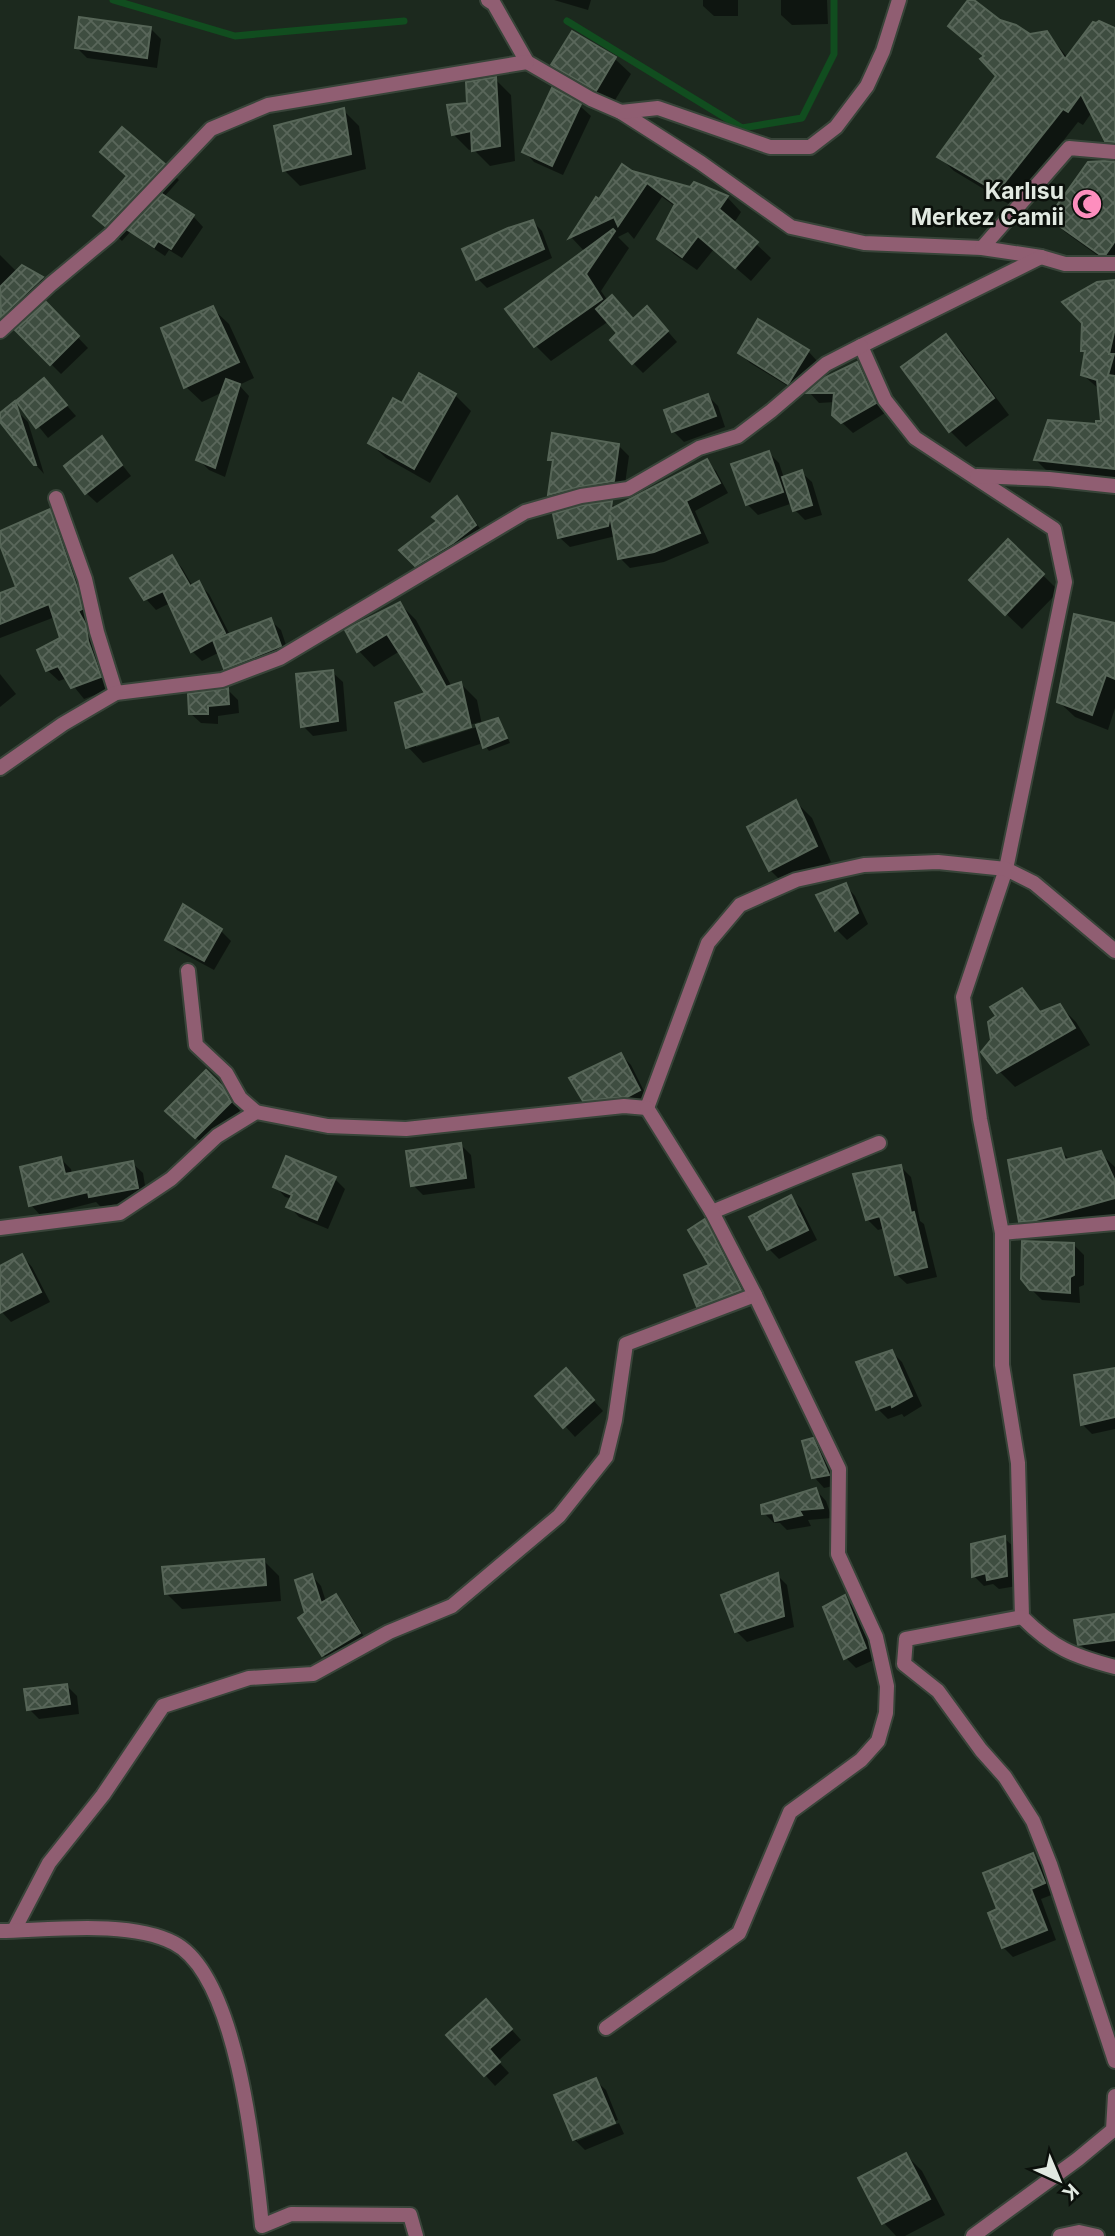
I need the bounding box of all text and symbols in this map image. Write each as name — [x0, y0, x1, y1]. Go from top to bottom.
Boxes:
place label: Karlısu Merkez Camii — [911, 177, 1064, 231]
mosque icon: Karlısu Merkez Camii — [1070, 187, 1104, 221]
north arrow — [1024, 2145, 1094, 2215]
text: K — [1057, 2179, 1083, 2205]

